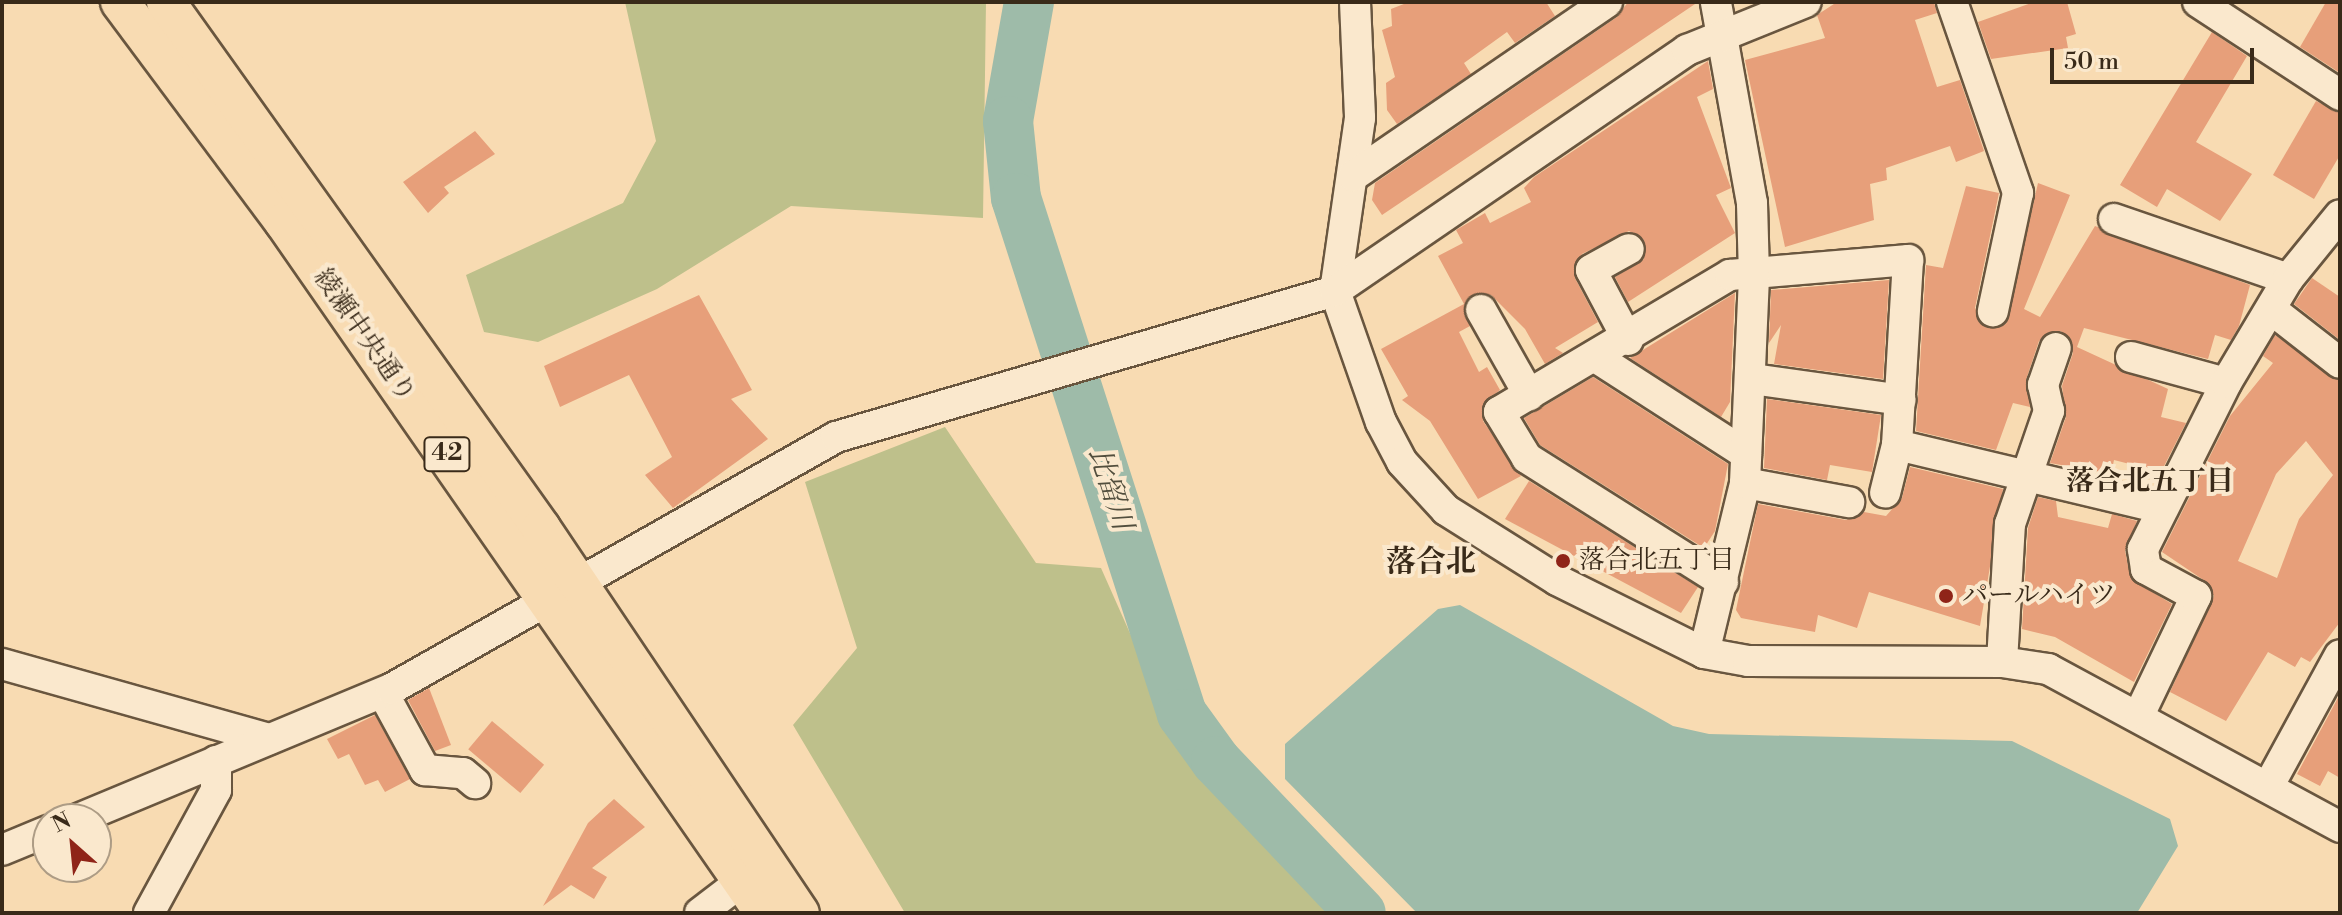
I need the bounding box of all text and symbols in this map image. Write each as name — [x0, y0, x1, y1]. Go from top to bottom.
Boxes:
scale bar — [2054, 32, 2258, 82]
text: 50 m — [2064, 47, 2119, 77]
street label: 綾瀬中央通り — [306, 263, 422, 409]
road number: 42 — [423, 434, 471, 474]
water label: 比留川 — [1081, 444, 1139, 534]
district label: 落合北五丁目 — [2066, 465, 2234, 499]
district label: 落合北 — [1386, 544, 1476, 580]
place label: 落合北五丁目 — [1579, 545, 1735, 577]
marker: 落合北五丁目 — [1554, 552, 1572, 570]
place label: パールハイツ — [1962, 580, 2118, 612]
marker: パールハイツ — [1937, 587, 1955, 605]
north arrow — [32, 803, 112, 883]
text: N — [48, 807, 76, 839]

